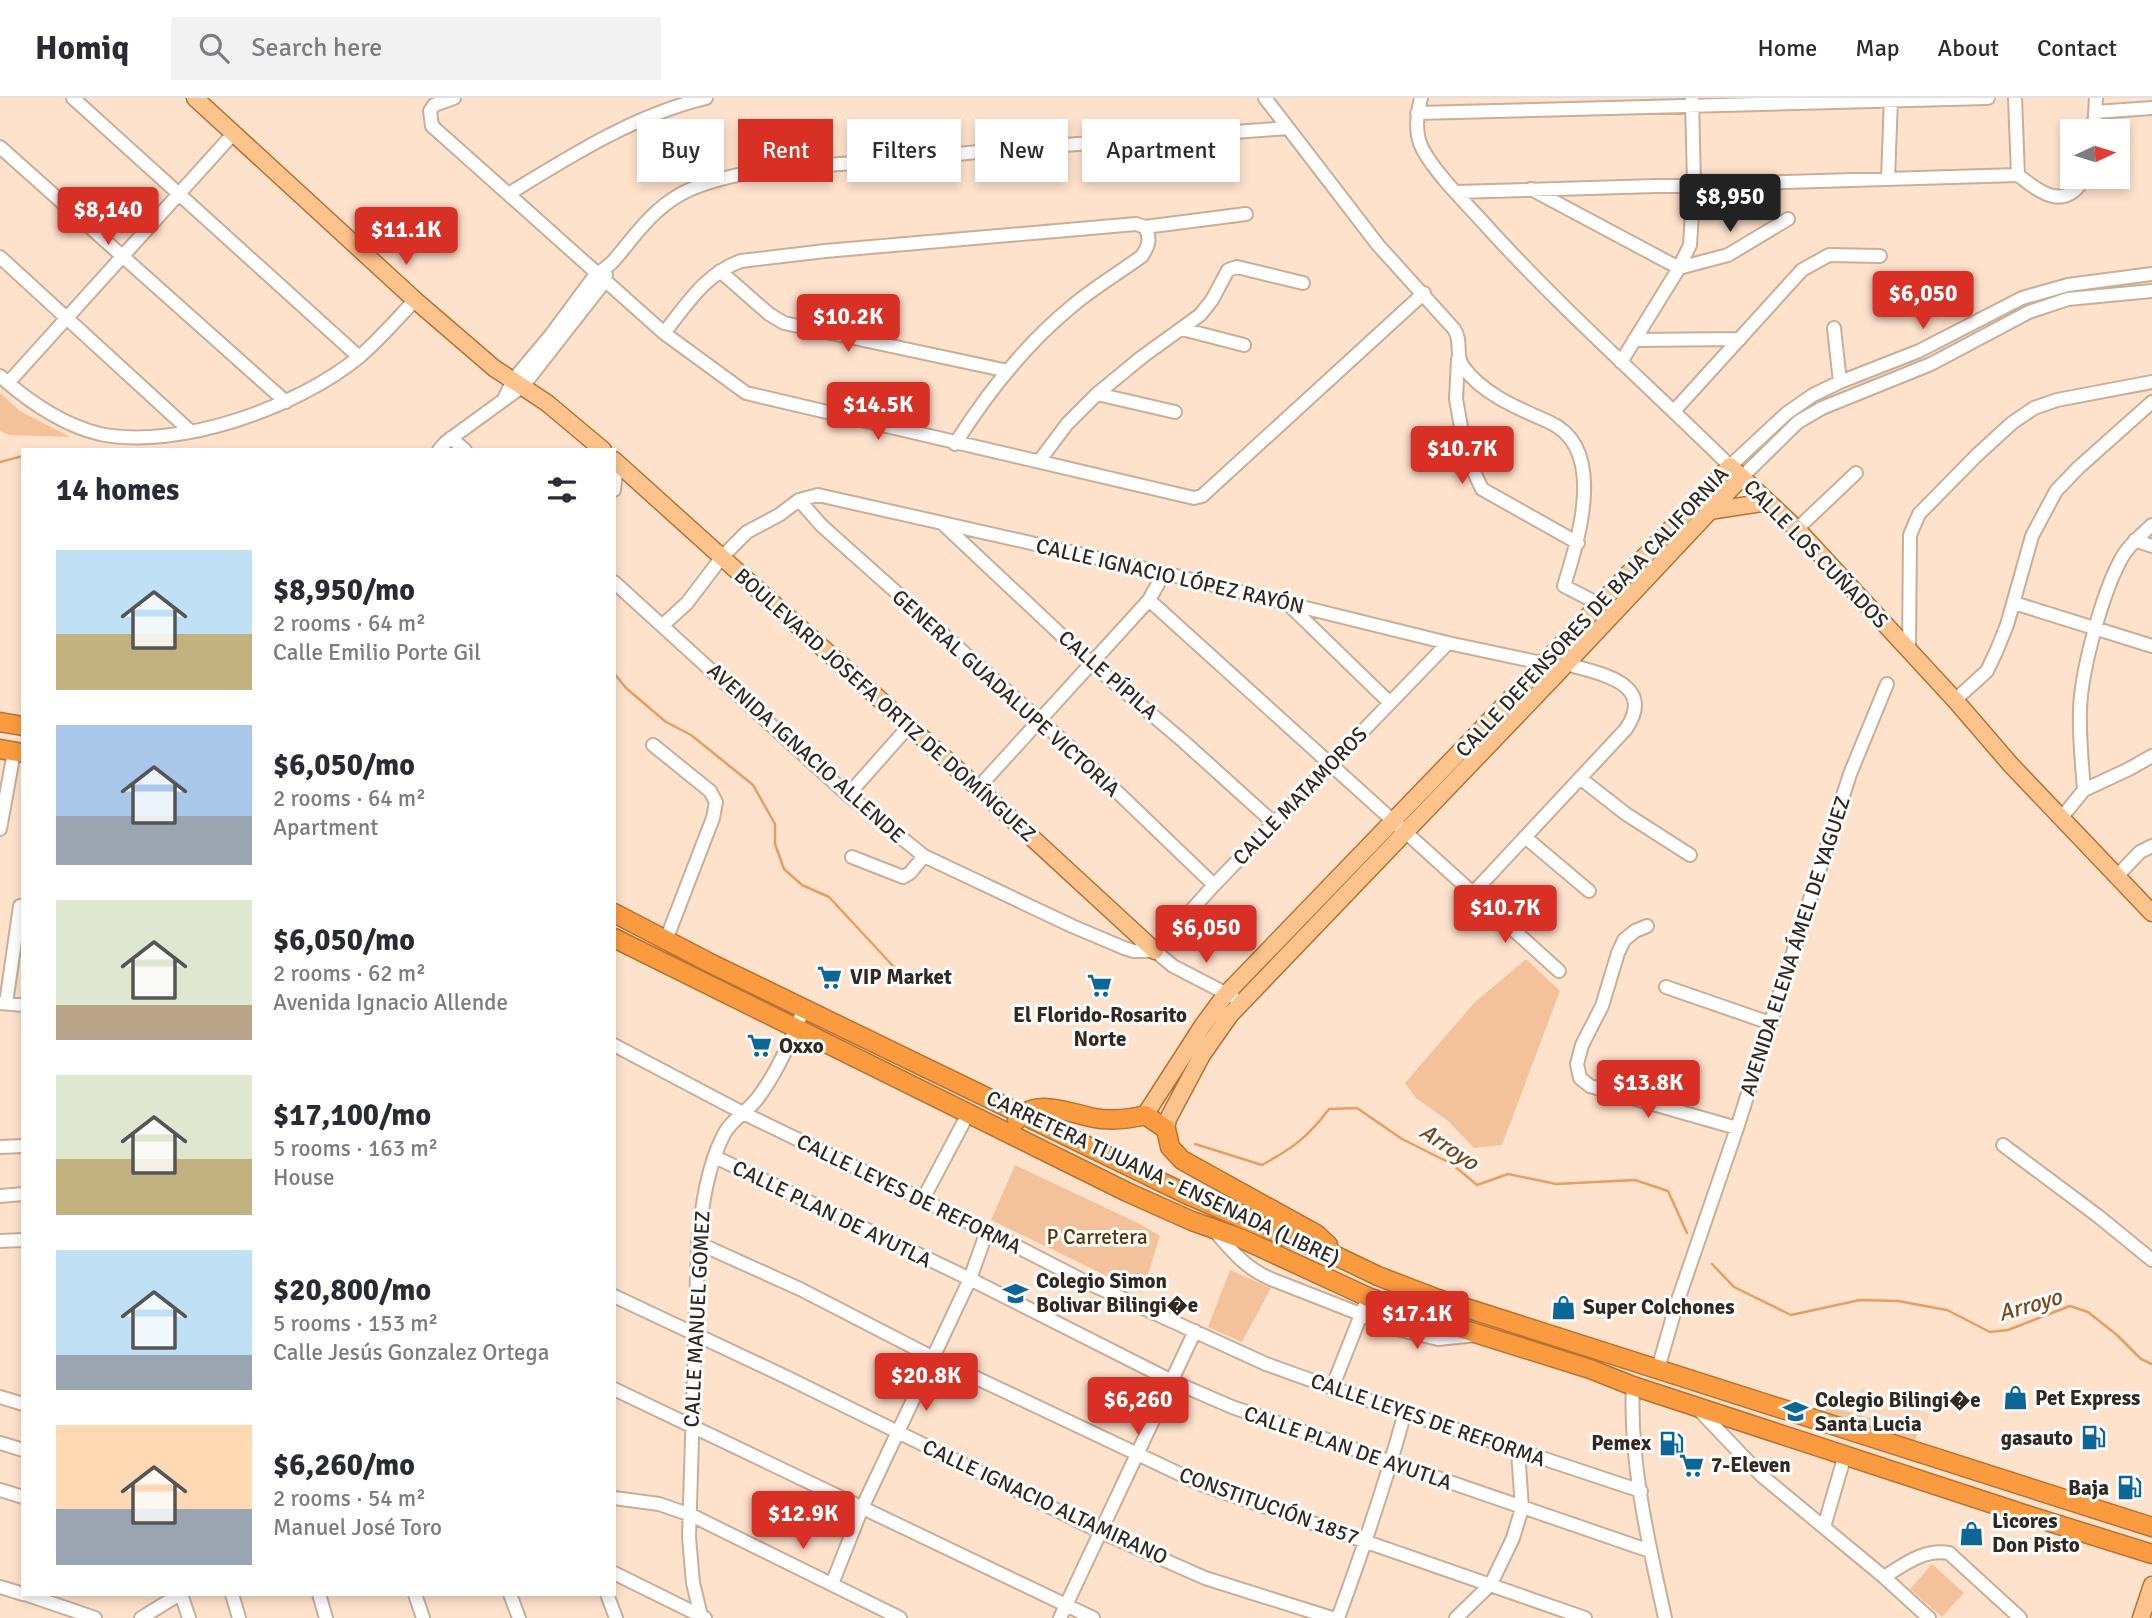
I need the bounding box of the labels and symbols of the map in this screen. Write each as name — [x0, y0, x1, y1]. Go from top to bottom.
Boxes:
north arrow — [2060, 119, 2130, 189]
pin: $8,950 — [1673, 174, 1787, 234]
pin: $8,140 — [51, 188, 165, 247]
pin: $11.1K — [349, 208, 463, 267]
pin: $6,050 — [1866, 272, 1980, 331]
pin: $10.2K — [791, 294, 905, 354]
pin: $14.5K — [821, 382, 935, 442]
pin: $10.7K — [1405, 426, 1519, 486]
street label: CALLE DEFENSORES DE BAJA CALIFORNIA — [1450, 461, 1734, 763]
street label: CALLE LOS CUÑADOS — [1738, 474, 1894, 634]
street label: CALLE IGNACIO LÓPEZ RAYÓN — [1033, 532, 1307, 620]
street label: BOULEVARD JOSEFA ORTIZ DE DOMÍNGUEZ — [729, 563, 1041, 847]
street label: GENERAL GUADALUPE VICTORIA — [887, 584, 1125, 802]
street label: CALLE PÍPILA — [1053, 625, 1163, 725]
street label: AVENIDA IGNACIO ALLENDE — [702, 657, 910, 849]
street label: CALLE MATAMOROS — [1227, 721, 1373, 871]
street label: AVENIDA ELENA ÁMEL DE YAGUEZ — [1734, 793, 1856, 1099]
pin: $10.7K — [1448, 886, 1562, 945]
pin: $6,050 — [1149, 906, 1263, 965]
supermarket icon: VIP Market — [816, 963, 844, 991]
place label: VIP Market — [850, 964, 952, 990]
supermarket icon: El Florido-Rosarito Norte — [1086, 972, 1114, 1000]
place label: El Florido-Rosarito Norte — [1013, 1002, 1187, 1052]
supermarket icon: Oxxo — [745, 1032, 773, 1060]
place label: Oxxo — [779, 1033, 824, 1059]
pin: $13.8K — [1591, 1060, 1705, 1120]
street label: CARRETERA TIJUANA - ENSENADA (LIBRE) — [982, 1085, 1344, 1271]
water label: Arroyo — [1414, 1117, 1485, 1178]
street label: CALLE LEYES DE REFORMA — [792, 1128, 1026, 1260]
street label: CALLE PLAN DE AYUTLA — [728, 1154, 936, 1274]
street label: CALLE MANUEL GOMEZ — [678, 1210, 716, 1428]
park label: P Carretera — [1046, 1224, 1148, 1250]
place label: Colegio Simon Bolivar Bilingi�e — [1036, 1268, 1198, 1318]
school or university icon: Colegio Simon Bolivar Bilingi�e — [1002, 1279, 1030, 1307]
water label: Arroyo — [1995, 1282, 2066, 1328]
pin: $17.1K — [1360, 1292, 1474, 1351]
shop icon: Super Colchones — [1549, 1293, 1577, 1321]
place label: Super Colchones — [1583, 1294, 1734, 1320]
pin: $20.8K — [869, 1354, 983, 1413]
street label: CALLE LEYES DE REFORMA — [1307, 1368, 1549, 1472]
pin: $6,260 — [1081, 1378, 1195, 1437]
shop icon: Pet Express — [2001, 1384, 2029, 1412]
place label: Pet Express — [2035, 1385, 2140, 1411]
place label: Colegio Bilingi�e Santa Lucia — [1815, 1387, 1981, 1437]
school or university icon: Colegio Bilingi�e Santa Lucia — [1781, 1398, 1809, 1426]
street label: CALLE PLAN DE AYUTLA — [1241, 1400, 1456, 1496]
fuel station icon: gasauto — [2079, 1424, 2107, 1452]
place label: gasauto — [2001, 1425, 2073, 1451]
fuel station icon: Pemex — [1657, 1429, 1685, 1457]
place label: Pemex — [1591, 1430, 1652, 1456]
street label: CALLE IGNACIO ALTAMIRANO — [918, 1434, 1172, 1570]
supermarket icon: 7-Eleven — [1677, 1451, 1705, 1479]
place label: 7-Eleven — [1711, 1452, 1791, 1478]
street label: CONSTITUCIÓN 1857 — [1176, 1461, 1362, 1551]
fuel station icon: Baja — [2115, 1474, 2143, 1502]
place label: Baja — [2068, 1475, 2109, 1501]
pin: $12.9K — [746, 1492, 860, 1551]
place label: Licores Don Pisto — [1992, 1508, 2080, 1558]
shop icon: Licores Don Pisto — [1958, 1519, 1986, 1547]

